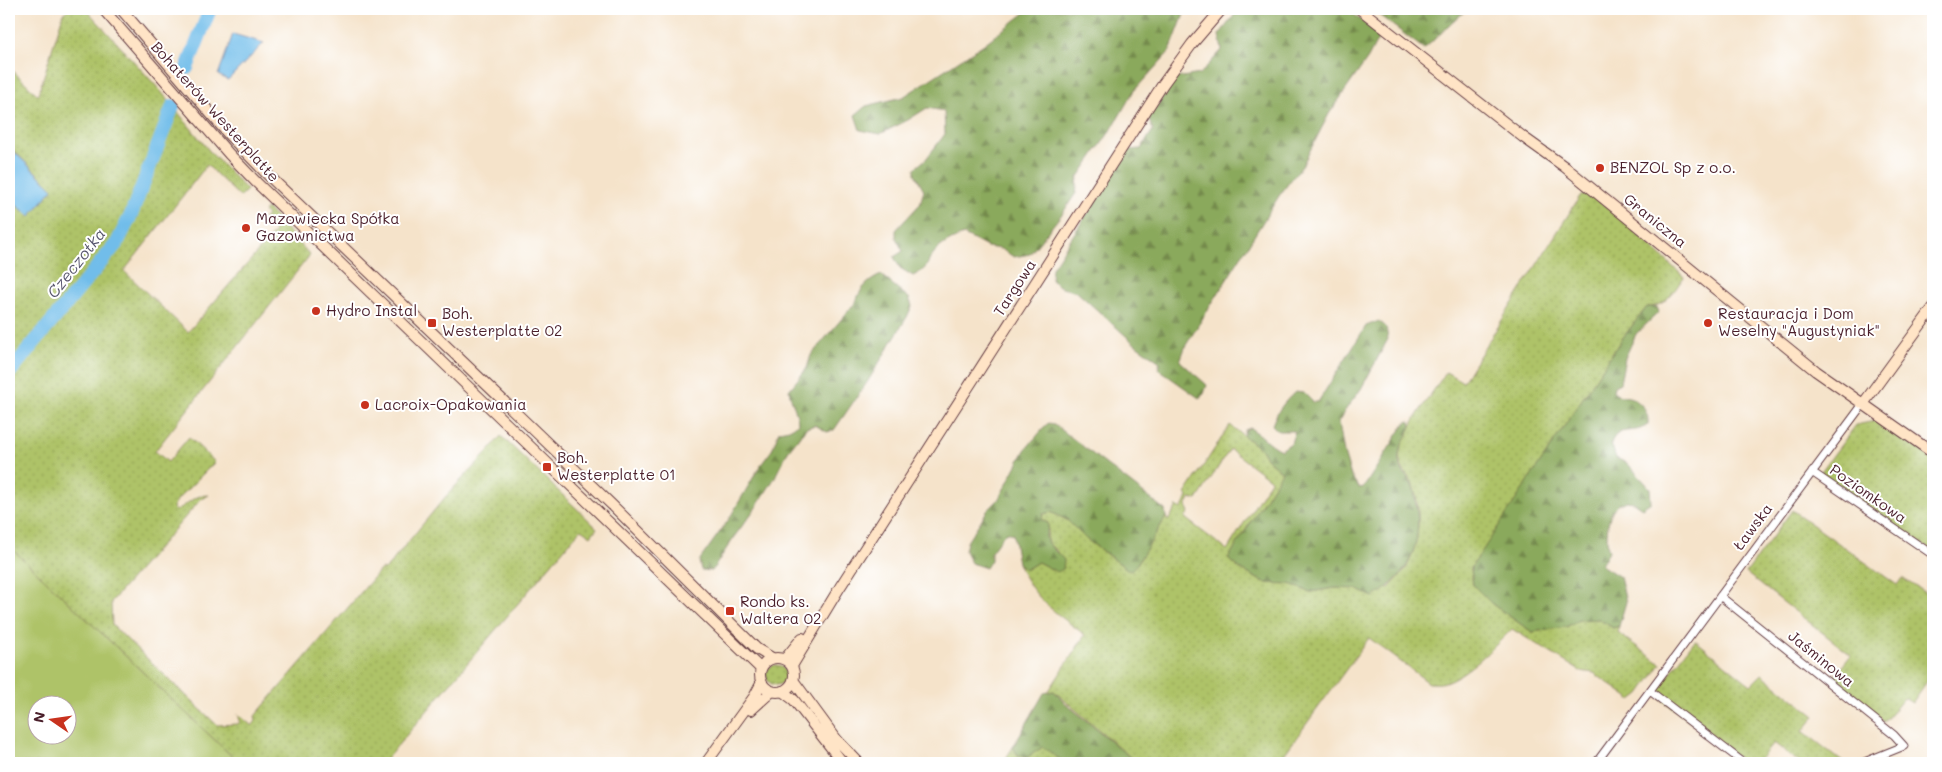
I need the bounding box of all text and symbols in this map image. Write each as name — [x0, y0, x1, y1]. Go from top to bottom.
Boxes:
street label: Bohaterów Westerplatte — [147, 37, 284, 186]
place label: BENZOL Sp z o.o. — [1610, 157, 1736, 177]
marker: BENZOL Sp z o.o. — [1594, 162, 1606, 174]
street label: Graniczna — [1620, 189, 1691, 252]
place label: Mazowiecka Spółka Gazownictwa — [256, 208, 400, 245]
marker: Mazowiecka Spółka Gazownictwa — [240, 222, 252, 234]
water label: Czeczotka — [42, 223, 110, 302]
street label: Targowa — [988, 255, 1040, 320]
place label: Hydro Instal — [326, 300, 417, 320]
place label: Boh. Westerplatte 02 — [442, 303, 562, 340]
place label: Restauracja i Dom Weselny "Augustyniak" — [1718, 303, 1880, 340]
marker: Hydro Instal — [310, 305, 322, 317]
marker: Boh. Westerplatte 02 — [426, 317, 438, 329]
marker: Restauracja i Dom Weselny "Augustyniak" — [1702, 317, 1714, 329]
place label: Lacroix-Opakowania — [375, 394, 527, 414]
marker: Lacroix-Opakowania — [359, 399, 371, 411]
place label: Boh. Westerplatte 01 — [557, 447, 676, 484]
street label: Poziomkowa — [1826, 459, 1911, 527]
marker: Boh. Westerplatte 01 — [541, 461, 553, 473]
street label: Ławska — [1728, 499, 1776, 554]
place label: Rondo ks. Waltera 02 — [740, 591, 821, 628]
marker: Rondo ks. Waltera 02 — [724, 605, 736, 617]
street label: Jaśminowa — [1784, 625, 1859, 691]
north arrow — [28, 694, 78, 744]
text: N — [28, 710, 49, 724]

